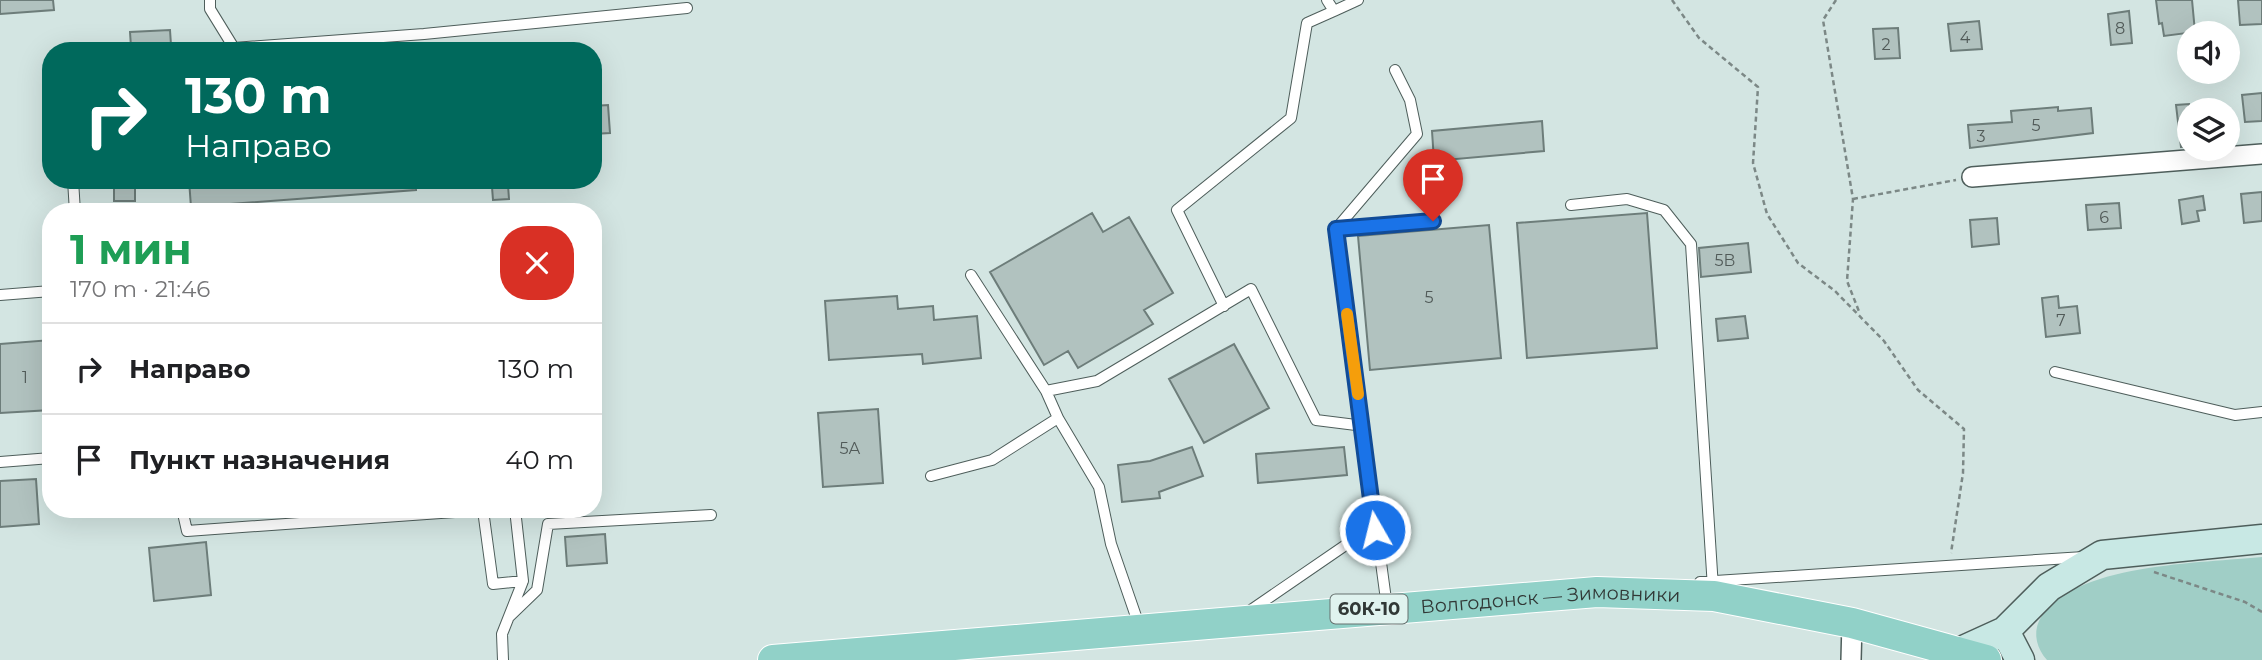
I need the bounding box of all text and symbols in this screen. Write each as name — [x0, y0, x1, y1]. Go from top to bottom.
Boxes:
house number: 8 — [2115, 19, 2125, 38]
map controls — [2177, 21, 2240, 161]
button: sound — [2177, 21, 2240, 84]
house number: 4 — [1960, 28, 1971, 47]
house number: 2 — [1881, 35, 1891, 54]
text: 130 m — [185, 66, 332, 125]
icon: right — [70, 70, 161, 161]
button: layers — [2177, 98, 2240, 161]
house number: 5 — [2031, 116, 2041, 135]
text: Направо — [185, 126, 332, 165]
house number: 3 — [1976, 127, 1986, 146]
pin — [1403, 149, 1463, 221]
icon: arrive — [1414, 160, 1452, 198]
house number: 6 — [2099, 208, 2109, 227]
text: 1 мин — [70, 223, 192, 275]
button: close — [500, 226, 574, 300]
house number: 5В — [1714, 251, 1736, 270]
text: 170 m · 21:46 — [70, 275, 210, 303]
house number: 5 — [1424, 288, 1434, 307]
house number: 7 — [2056, 311, 2066, 330]
icon: right — [70, 350, 108, 388]
text: Направо — [129, 353, 250, 385]
text: 130 m — [498, 353, 574, 385]
house number: 1 — [22, 368, 28, 387]
house number: 5А — [840, 439, 861, 458]
icon: arrive — [70, 441, 108, 479]
text: Пункт назначения — [129, 444, 390, 476]
text: 40 m — [505, 444, 574, 476]
position arrow — [1338, 493, 1412, 567]
street label: Волгодонск — Зимовники — [1420, 581, 1681, 619]
road number: 60К-10 — [1330, 594, 1408, 624]

